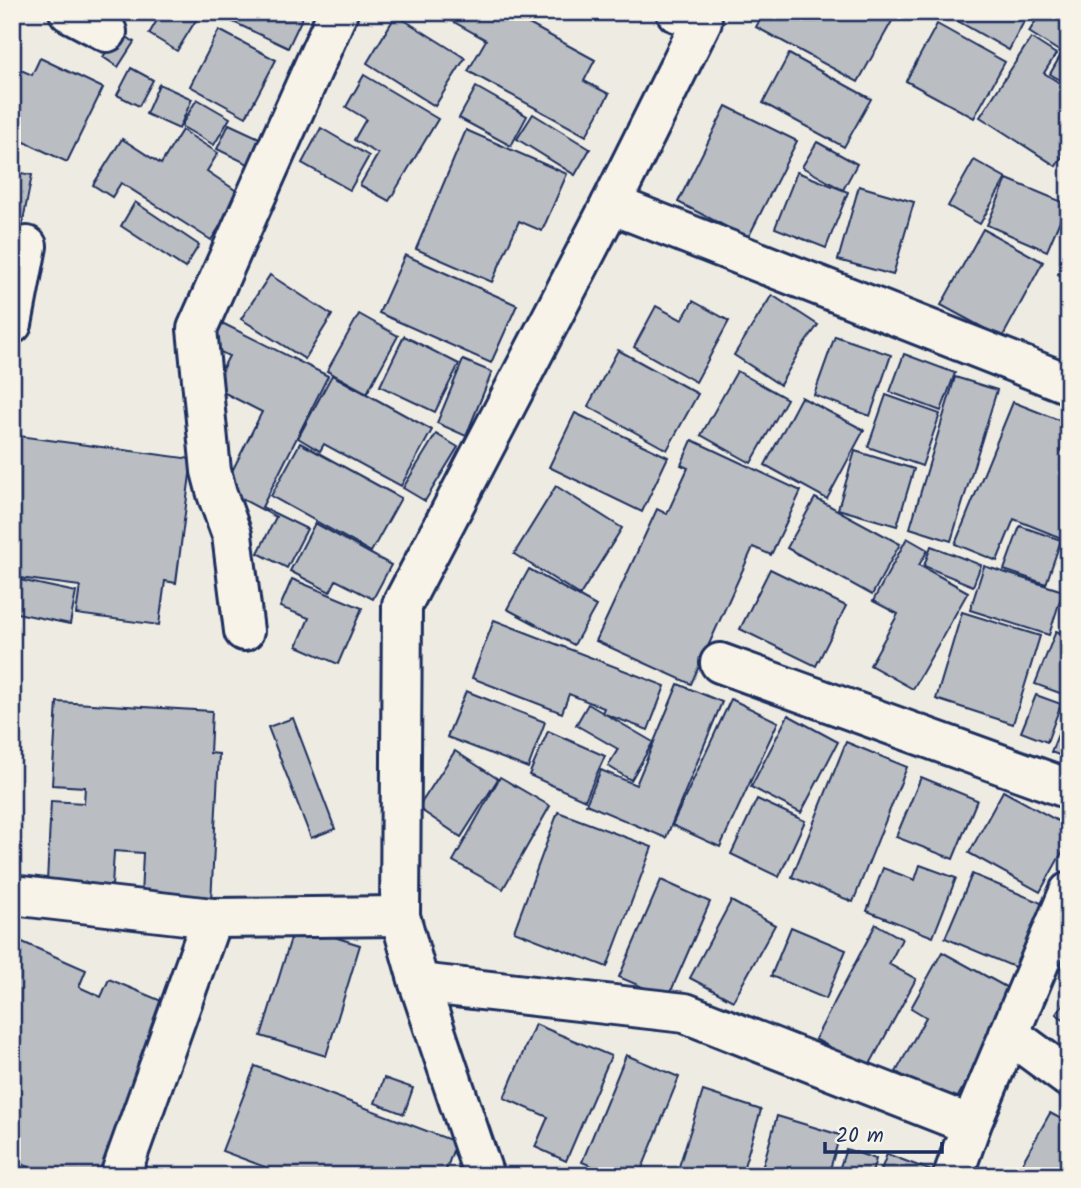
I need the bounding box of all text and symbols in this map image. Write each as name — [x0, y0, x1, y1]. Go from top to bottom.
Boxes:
scale bar — [825, 1111, 943, 1155]
text: 20 m — [836, 1120, 884, 1153]

